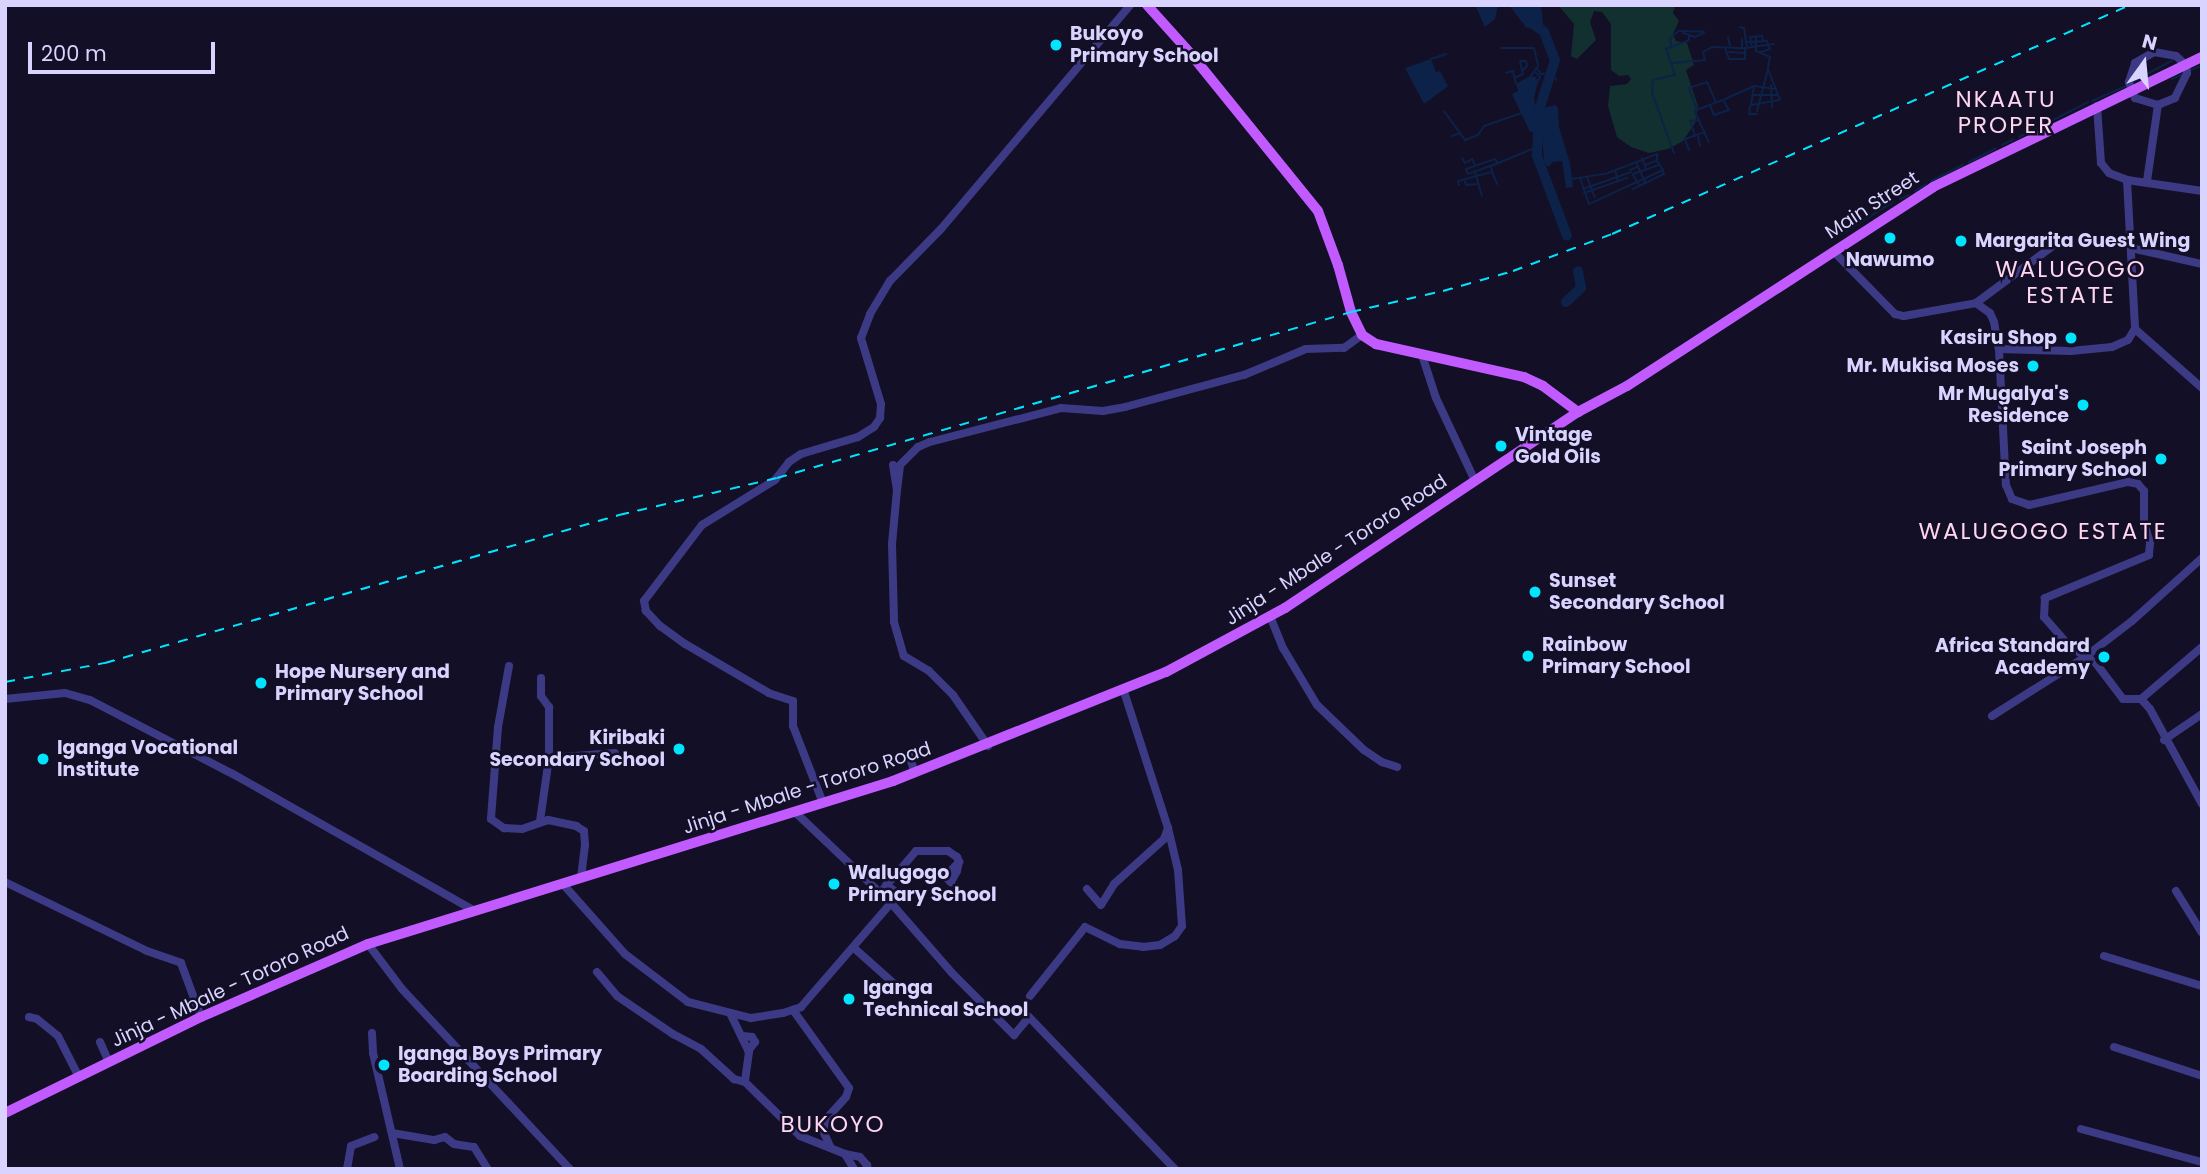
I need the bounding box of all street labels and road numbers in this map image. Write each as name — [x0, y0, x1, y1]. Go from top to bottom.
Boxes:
street label: Main Street — [1821, 166, 1923, 244]
street label: Jinja - Mbale - Tororo Road — [1221, 470, 1451, 630]
street label: Jinja - Mbale - Tororo Road — [680, 737, 934, 839]
street label: Jinja - Mbale - Tororo Road — [108, 922, 352, 1052]

